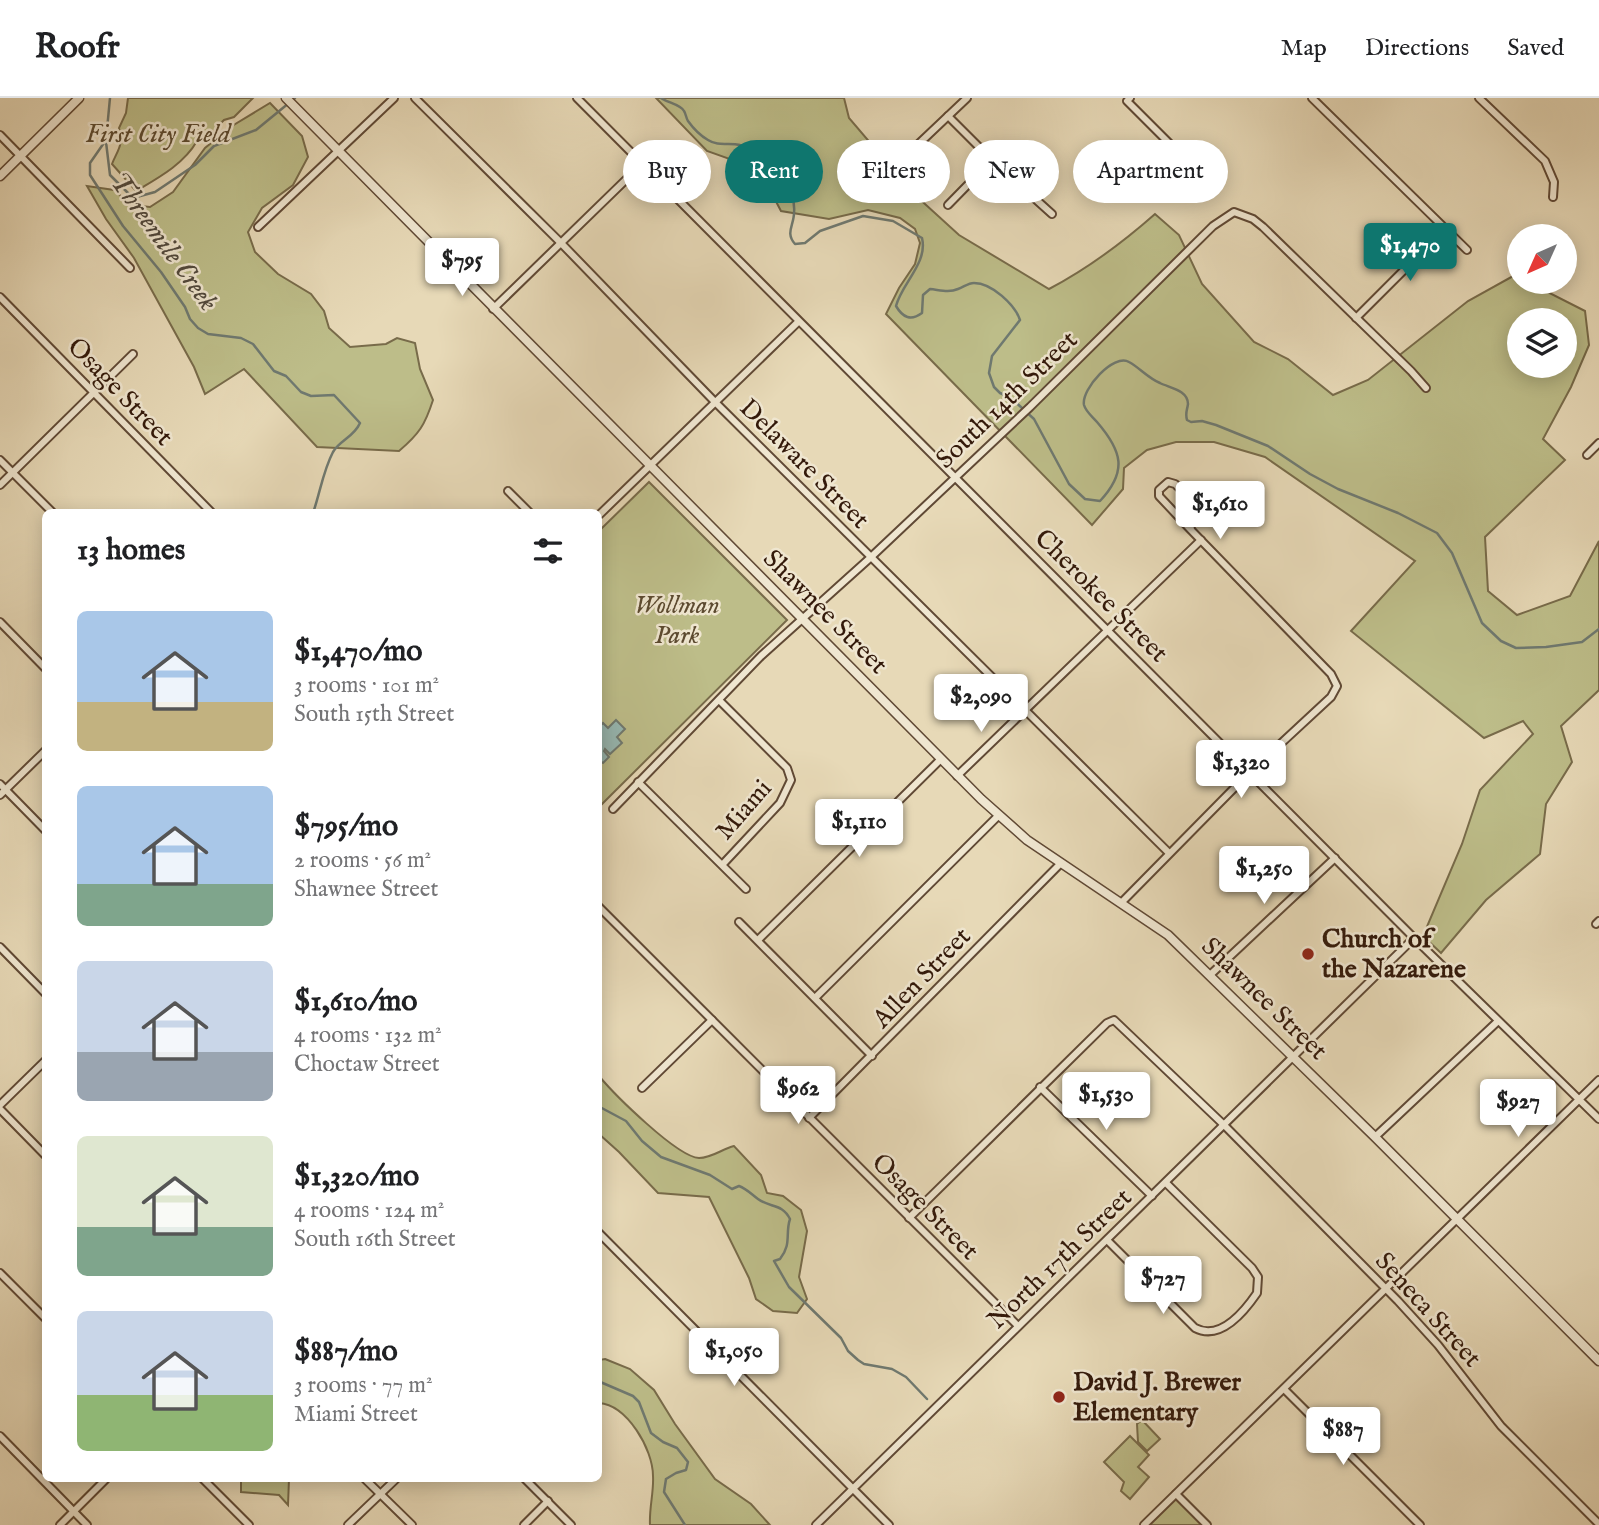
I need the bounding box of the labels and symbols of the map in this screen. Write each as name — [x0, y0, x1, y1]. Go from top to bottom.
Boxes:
park label: First City Field — [86, 118, 232, 151]
water label: Threemile Creek — [101, 166, 225, 318]
pin: $1,470 — [1353, 223, 1467, 283]
north arrow — [1507, 224, 1577, 294]
pin: $795 — [421, 238, 503, 298]
street label: South 14th Street — [929, 324, 1085, 476]
street label: Osage Street — [60, 331, 180, 453]
street label: Delaware Street — [732, 392, 876, 536]
pin: $1,610 — [1163, 482, 1277, 541]
street label: Cherokee Street — [1027, 522, 1175, 670]
street label: Shawnee Street — [756, 543, 894, 681]
park label: Wollman Park — [634, 589, 720, 652]
pin: $2,090 — [924, 674, 1038, 734]
pin: $1,320 — [1184, 740, 1298, 800]
street label: Miami — [709, 773, 779, 847]
pin: $1,110 — [802, 800, 916, 859]
pin: $1,250 — [1207, 846, 1321, 906]
street label: Allen Street — [865, 921, 978, 1036]
place label: Church of the Nazarene — [1322, 923, 1466, 986]
street label: Shawnee Street — [1194, 930, 1334, 1068]
marker: Church of the Nazarene — [1300, 946, 1316, 962]
pin: $962 — [757, 1066, 839, 1126]
pin: $1,530 — [1049, 1072, 1163, 1132]
pin: $927 — [1477, 1080, 1559, 1139]
street label: Osage Street — [864, 1146, 986, 1268]
street label: North 17th Street — [981, 1182, 1139, 1336]
street label: Seneca Street — [1368, 1246, 1488, 1374]
pin: $727 — [1122, 1256, 1204, 1316]
pin: $1,050 — [677, 1328, 791, 1388]
place label: David J. Brewer Elementary — [1073, 1366, 1241, 1429]
marker: David J. Brewer Elementary — [1051, 1389, 1067, 1405]
pin: $887 — [1302, 1408, 1384, 1467]

